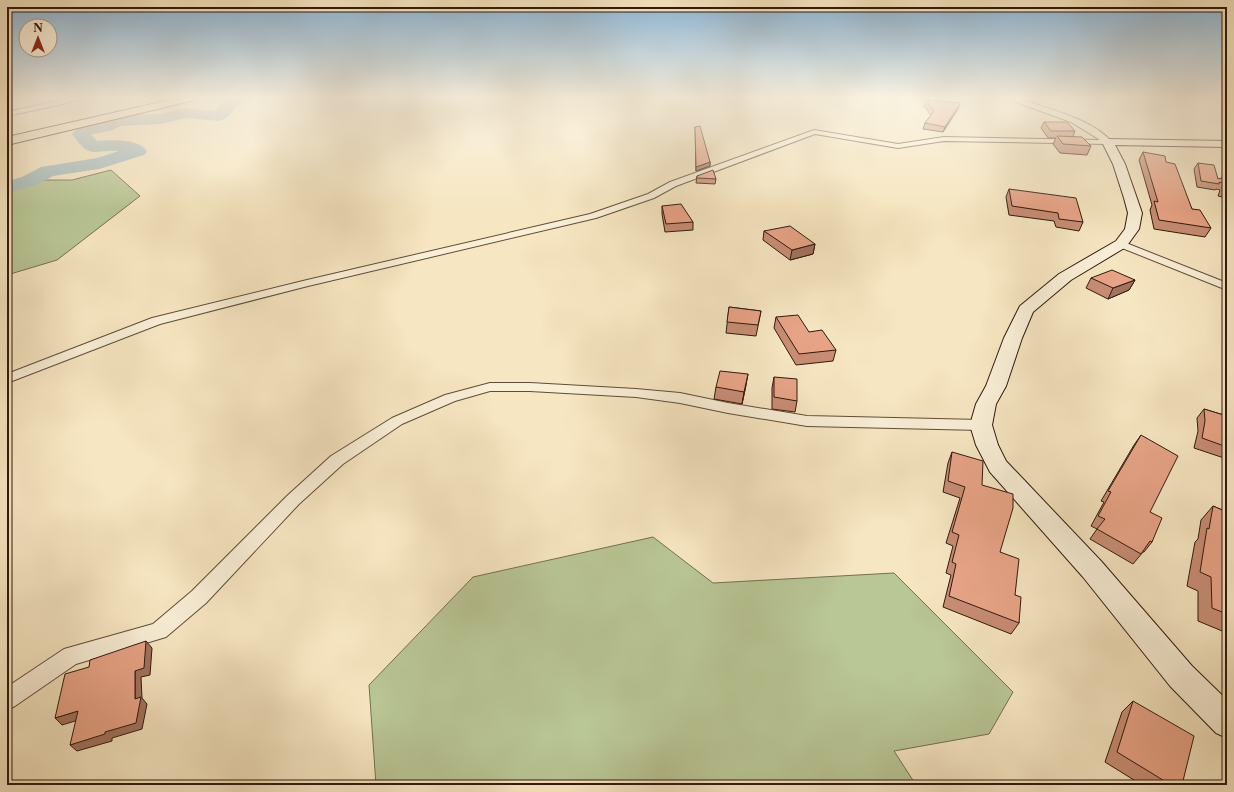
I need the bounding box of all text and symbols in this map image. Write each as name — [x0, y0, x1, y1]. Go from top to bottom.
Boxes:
north arrow — [18, 18, 58, 58]
text: N — [33, 21, 43, 35]

